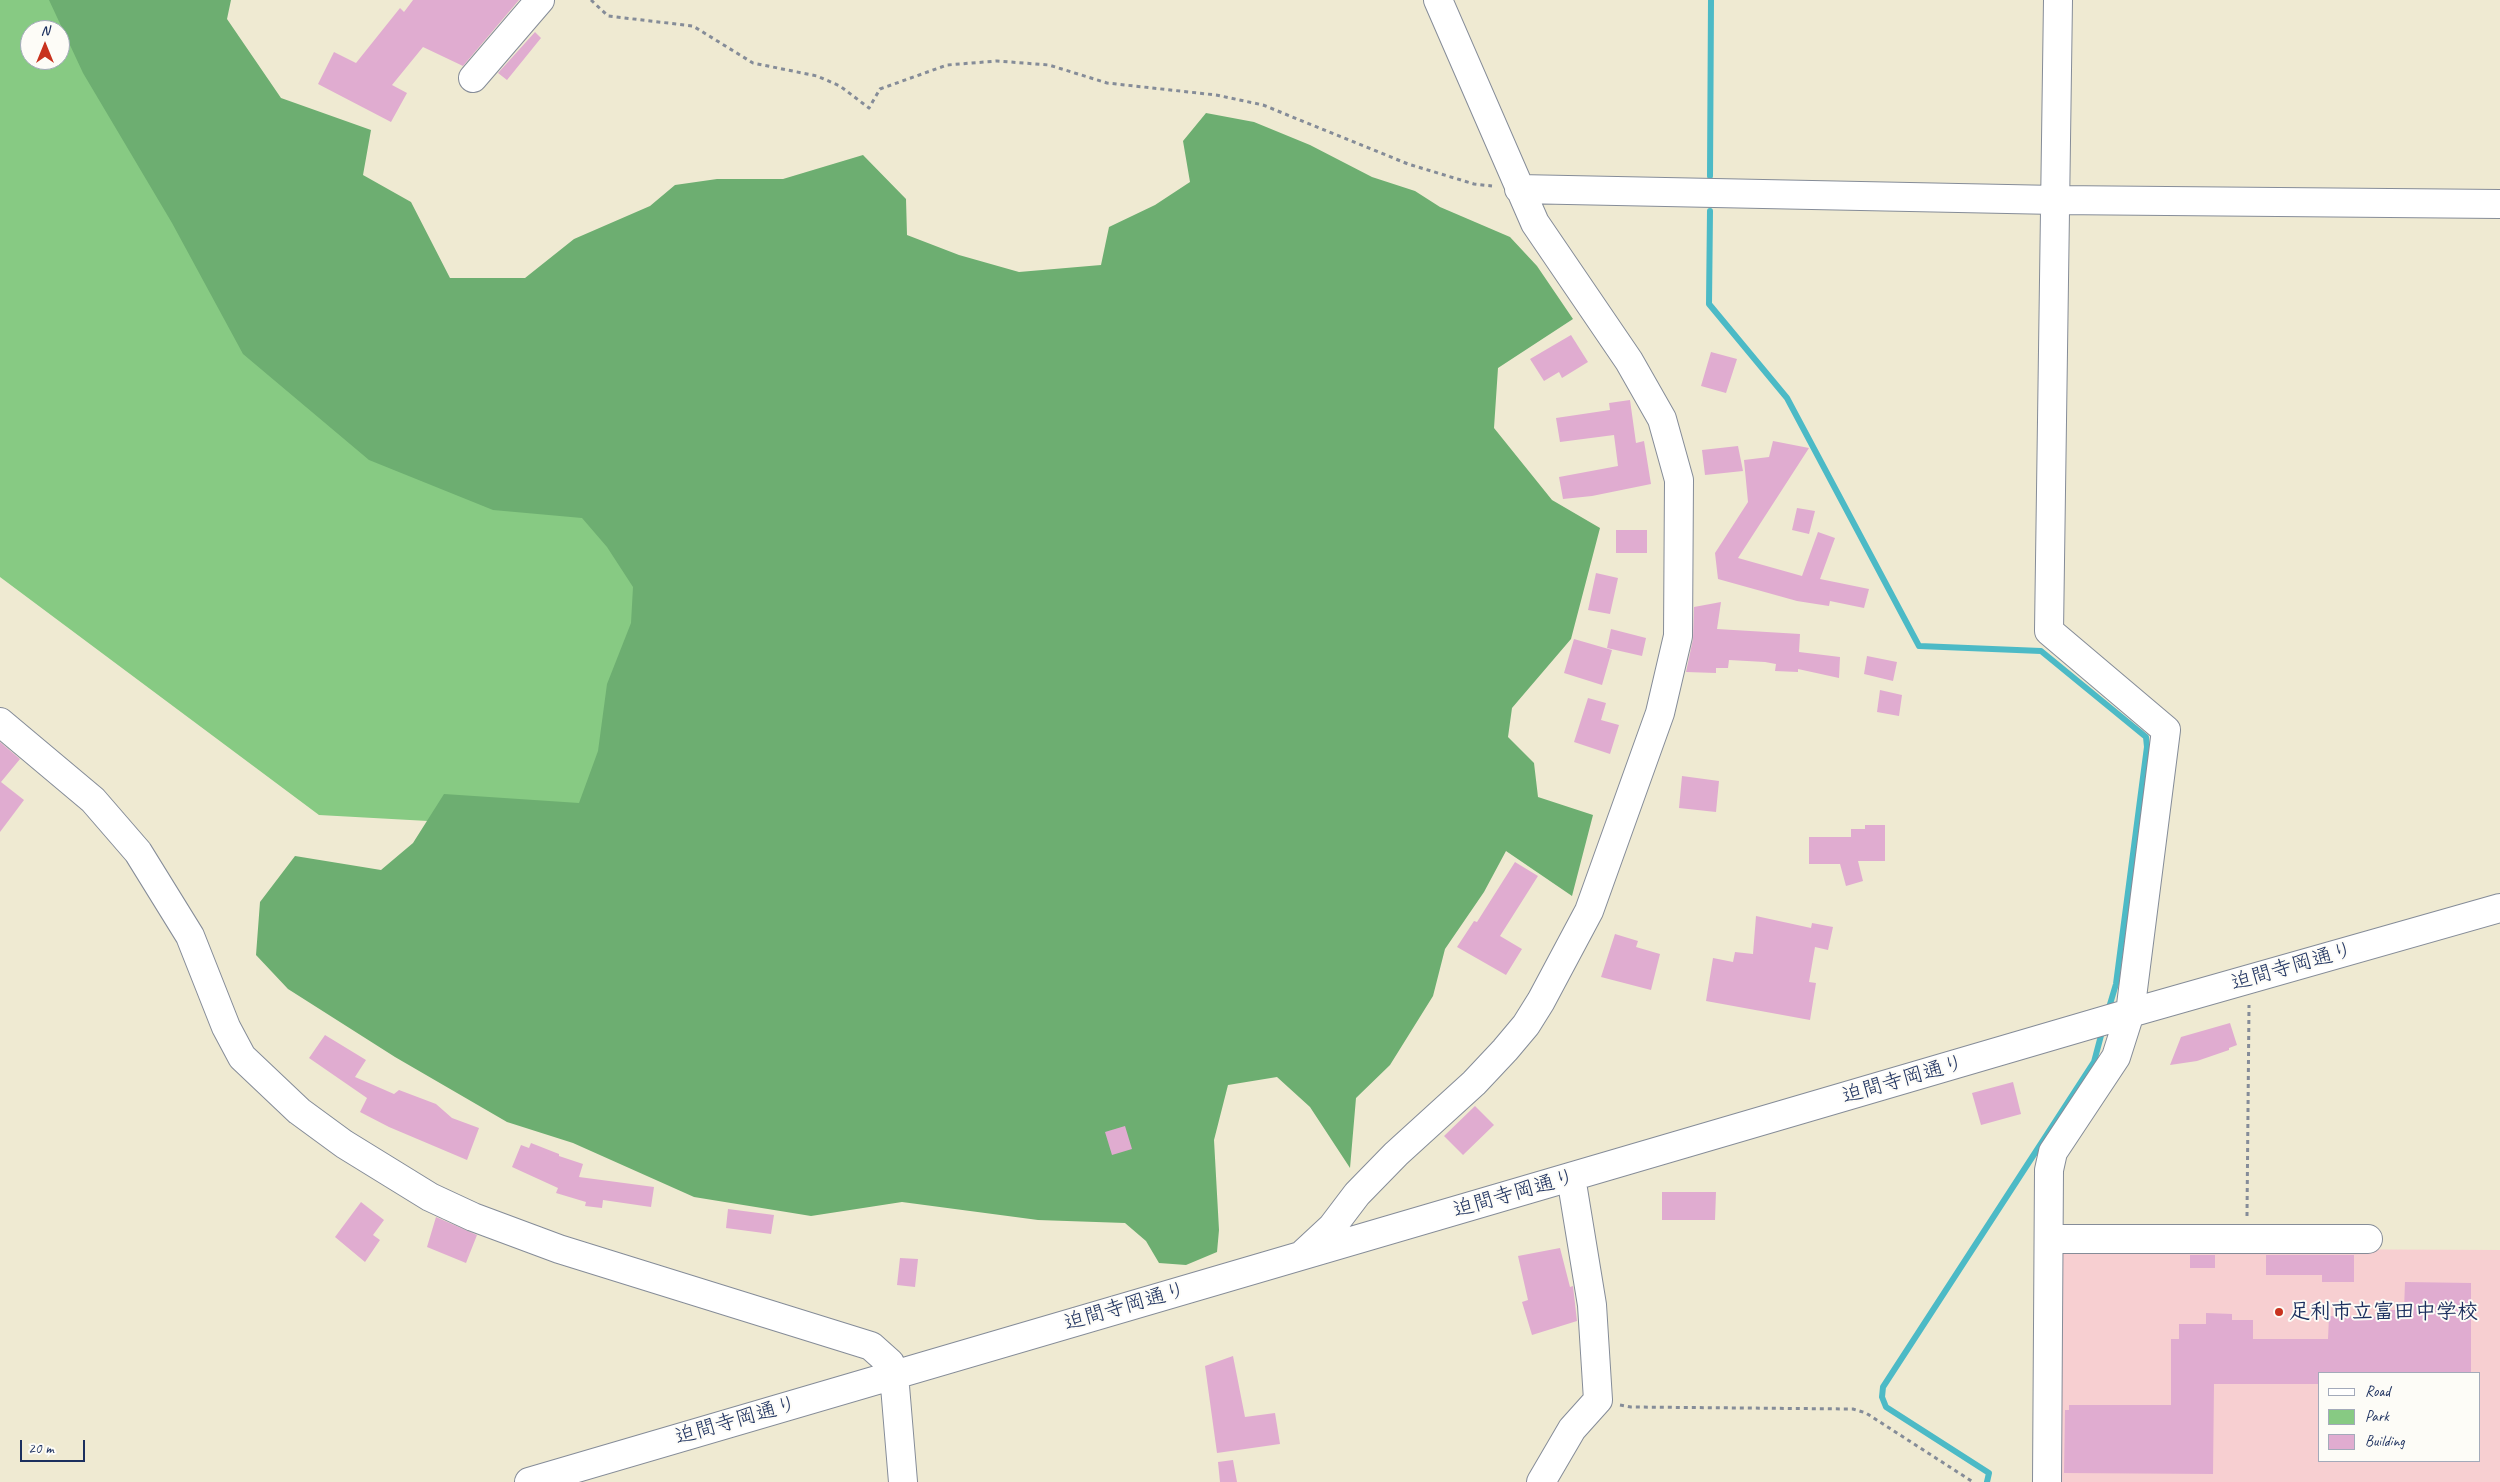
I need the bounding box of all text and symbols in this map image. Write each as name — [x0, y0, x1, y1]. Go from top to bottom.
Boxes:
north arrow — [20, 20, 70, 70]
text: N — [41, 22, 49, 39]
street label: 迫間寺岡通り — [2228, 938, 2356, 996]
street label: 迫間寺岡通り — [1839, 1051, 1967, 1109]
street label: 迫間寺岡通り — [1450, 1165, 1578, 1223]
street label: 迫間寺岡通り — [1061, 1278, 1189, 1336]
place label: 足利市立富田中学校 — [2289, 1299, 2478, 1325]
marker: 足利市立富田中学校 — [2273, 1306, 2285, 1318]
legend — [2318, 1372, 2480, 1462]
text: Road — [2365, 1382, 2390, 1401]
street label: 迫間寺岡通り — [672, 1392, 800, 1450]
text: Park — [2365, 1407, 2389, 1426]
scale bar — [22, 1430, 88, 1462]
text: Building — [2365, 1432, 2404, 1451]
text: 20 m — [28, 1439, 54, 1458]

